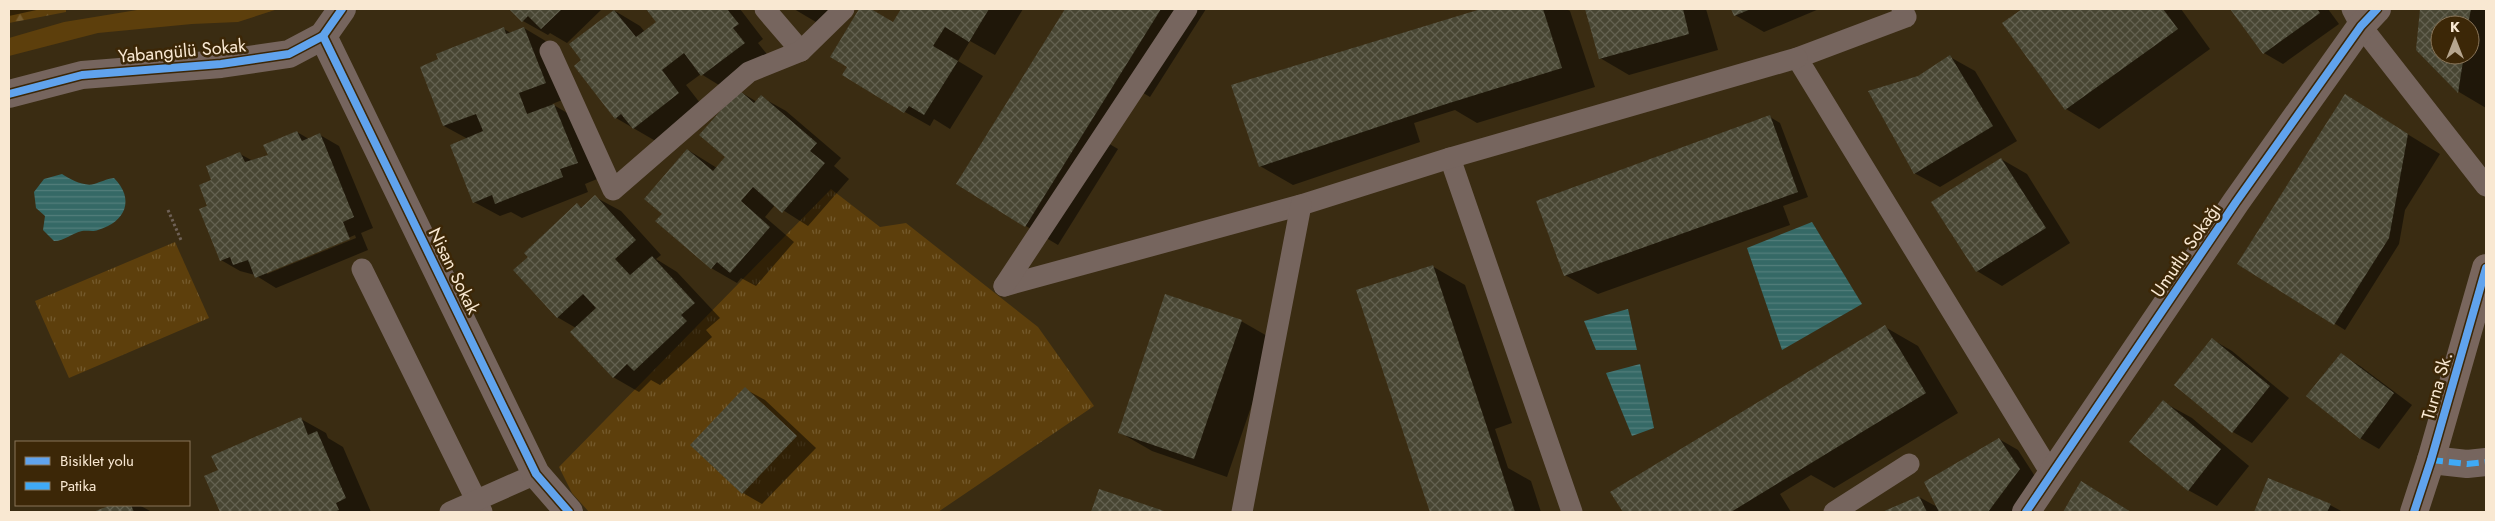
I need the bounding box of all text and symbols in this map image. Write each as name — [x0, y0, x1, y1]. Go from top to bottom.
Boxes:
north arrow — [2430, 15, 2480, 65]
text: K — [2450, 17, 2460, 37]
street label: Yabangülü Sokak — [117, 32, 247, 70]
street label: Umutlu Sokağı — [2145, 197, 2227, 303]
street label: Nisan Sokak — [422, 223, 486, 319]
street label: Turna Sk. — [2415, 349, 2459, 423]
legend — [15, 441, 190, 506]
text: Bisiklet yolu — [60, 450, 134, 472]
text: Patika — [60, 475, 96, 497]

